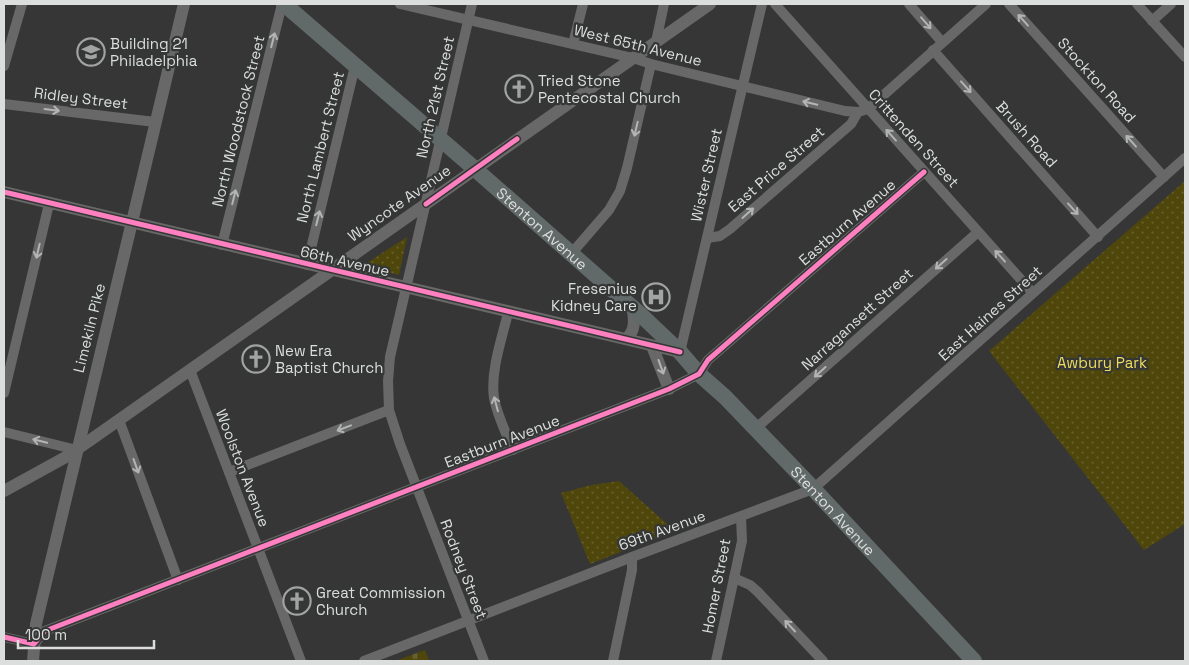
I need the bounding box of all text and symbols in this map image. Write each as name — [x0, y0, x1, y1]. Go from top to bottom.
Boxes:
one-way arrow — [1017, 13, 1029, 26]
one-way arrow — [920, 16, 931, 29]
street label: West 65th Avenue — [572, 20, 704, 70]
one-way arrow — [269, 32, 279, 48]
street label: North Woodstock Street — [207, 33, 269, 209]
place label: Building 21 Philadelphia — [110, 34, 198, 70]
street label: North 21st Street — [412, 34, 458, 160]
street label: Stockton Road — [1054, 34, 1140, 126]
school or university icon: Building 21 Philadelphia — [76, 37, 106, 67]
street label: North Lambert Street — [292, 69, 348, 225]
place label: Tried Stone Pentecostal Church — [538, 71, 681, 107]
church icon: Tried Stone Pentecostal Church — [504, 74, 534, 104]
one-way arrow — [960, 80, 971, 93]
street label: Ridley Street — [33, 83, 129, 113]
street label: Crittenden Street — [865, 85, 963, 191]
street label: Brush Road — [992, 97, 1062, 171]
one-way arrow — [803, 98, 819, 107]
one-way arrow — [44, 105, 60, 115]
one-way arrow — [631, 120, 640, 136]
street label: East Price Street — [724, 122, 828, 216]
street label: Wister Street — [686, 126, 726, 224]
one-way arrow — [886, 129, 897, 142]
one-way arrow — [1125, 134, 1137, 147]
street label: Wyncote Avenue — [344, 160, 454, 246]
street label: Eastburn Avenue — [795, 175, 899, 269]
street label: Stenton Avenue — [493, 183, 592, 274]
one-way arrow — [230, 190, 239, 206]
one-way arrow — [1068, 202, 1079, 215]
one-way arrow — [741, 208, 754, 219]
one-way arrow — [314, 210, 323, 226]
street label: 66th Avenue — [298, 241, 392, 281]
one-way arrow — [33, 242, 42, 258]
one-way arrow — [994, 250, 1006, 263]
one-way arrow — [935, 258, 948, 270]
street label: East Haines Street — [934, 261, 1046, 365]
street label: Narragansett Street — [797, 264, 917, 374]
place label: Fresenius Kidney Care — [551, 279, 637, 315]
street label: Limekiln Pike — [69, 281, 109, 375]
hospital icon: Fresenius Kidney Care — [641, 282, 671, 312]
place label: New Era Baptist Church — [275, 341, 383, 377]
church icon: New Era Baptist Church — [241, 344, 271, 374]
park label: Awbury Park — [1057, 353, 1147, 372]
one-way arrow — [657, 360, 666, 375]
one-way arrow — [813, 366, 826, 378]
one-way arrow — [491, 396, 500, 412]
street label: Woolston Avenue — [212, 406, 274, 530]
street label: Eastburn Avenue — [442, 410, 562, 472]
one-way arrow — [337, 423, 352, 433]
one-way arrow — [33, 436, 49, 445]
one-way arrow — [132, 457, 141, 473]
street label: Stenton Avenue — [787, 462, 880, 559]
street label: 69th Avenue — [616, 505, 708, 555]
street label: Rodney Street — [436, 516, 492, 622]
street label: Homer Street — [697, 537, 735, 635]
place label: Great Commission Church — [316, 583, 445, 619]
church icon: Great Commission Church — [282, 586, 312, 616]
scale bar — [18, 618, 154, 650]
one-way arrow — [784, 619, 796, 632]
text: 100 m — [25, 625, 67, 644]

